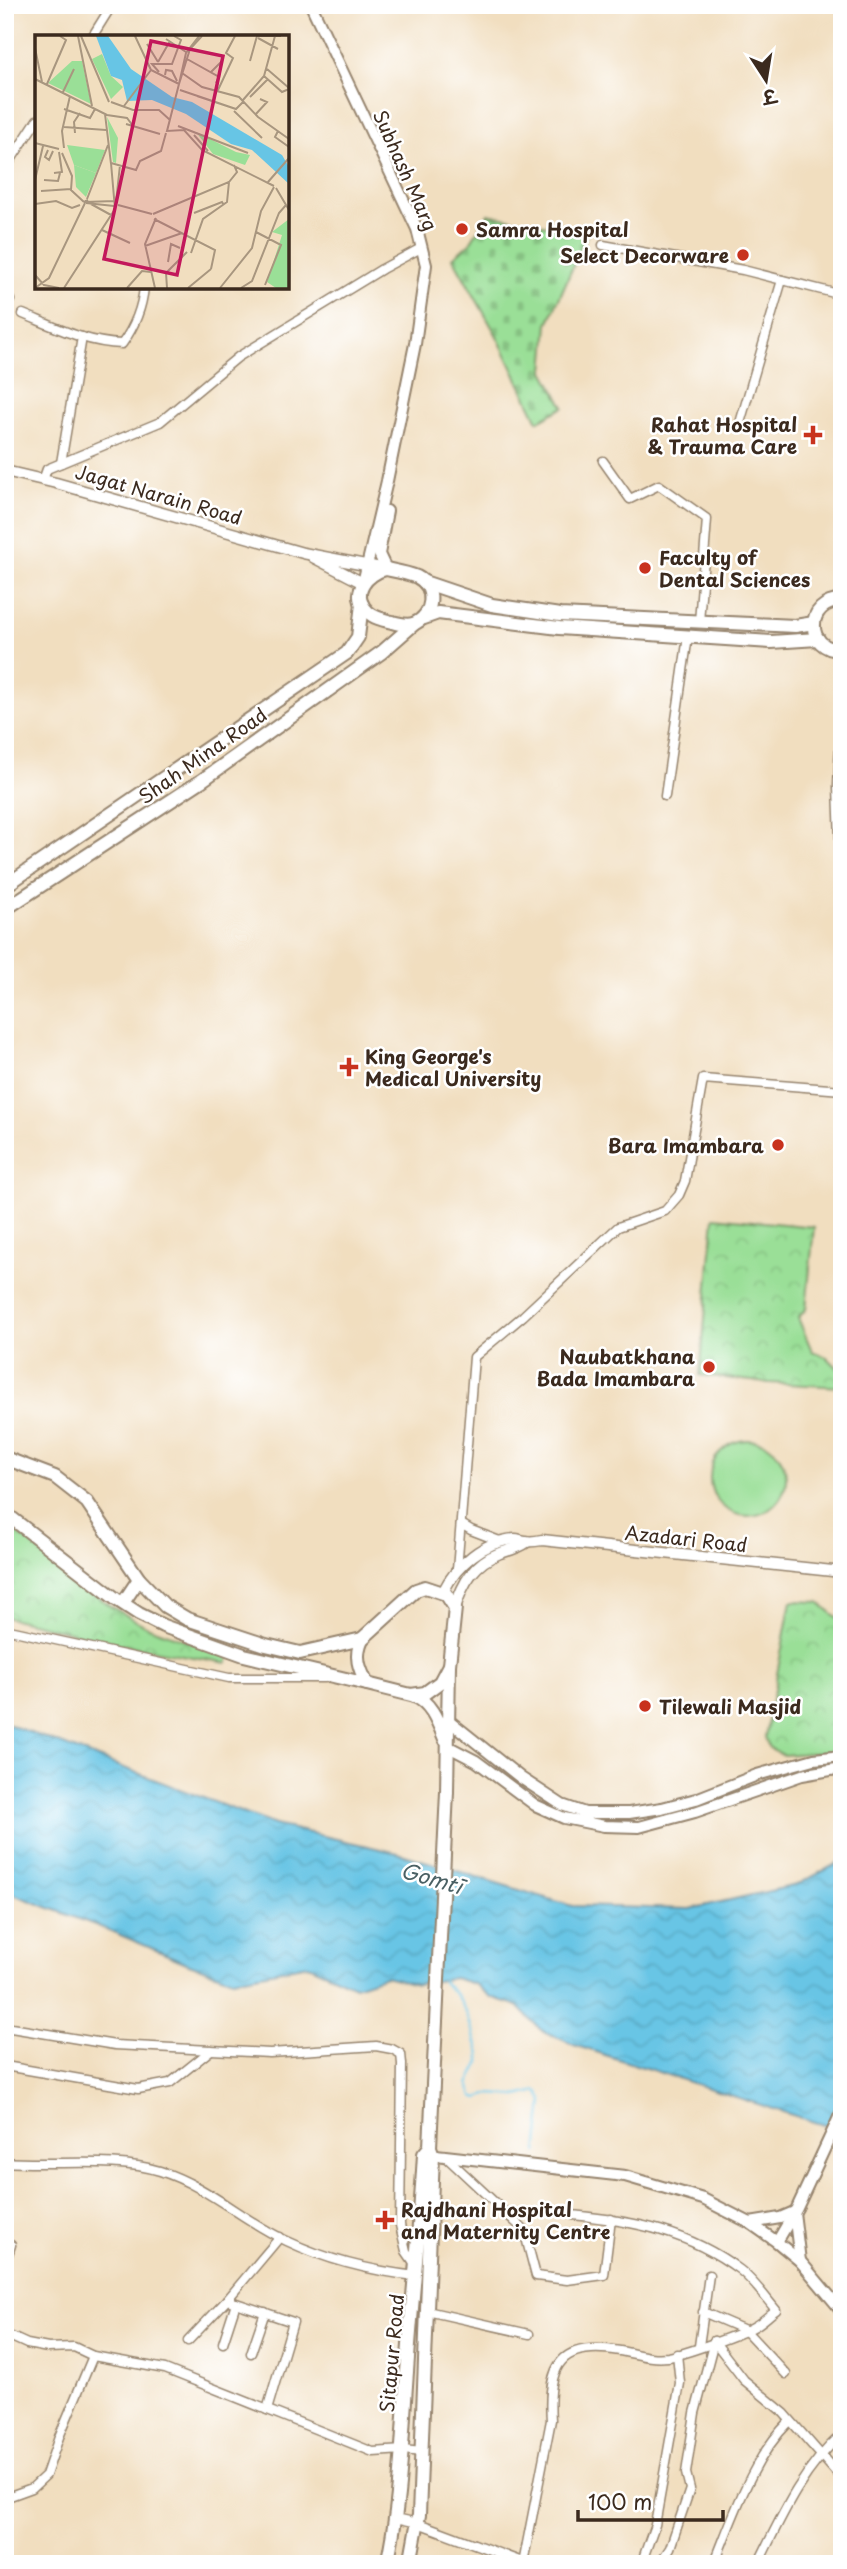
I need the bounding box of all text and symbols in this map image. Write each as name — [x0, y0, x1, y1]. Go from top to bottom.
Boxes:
inset map — [35, 35, 289, 289]
north arrow — [732, 46, 802, 116]
text: उ — [758, 82, 781, 113]
street label: Subhash Marg — [367, 105, 445, 235]
place label: Samra Hospital — [476, 215, 629, 243]
marker: Samra Hospital — [454, 221, 470, 237]
place label: Select Decorware — [560, 241, 729, 269]
marker: Select Decorware — [735, 247, 751, 263]
place label: Rahat Hospital & Trauma Care — [648, 410, 797, 460]
marker: Rahat Hospital & Trauma Care — [803, 425, 823, 445]
street label: Jagat Narain Road — [72, 457, 246, 531]
place label: Faculty of Dental Sciences — [659, 543, 810, 593]
marker: Faculty of Dental Sciences — [637, 560, 653, 576]
street label: Shah Mina Road — [132, 700, 272, 810]
place label: King George's Medical University — [365, 1042, 541, 1092]
marker: King George's Medical University — [339, 1057, 359, 1077]
place label: Bara Imambara — [608, 1131, 764, 1159]
marker: Bara Imambara — [770, 1137, 786, 1153]
place label: Naubatkhana Bada Imambara — [536, 1342, 695, 1392]
marker: Naubatkhana Bada Imambara — [701, 1359, 717, 1375]
street label: Azadari Road — [624, 1518, 748, 1558]
place label: Tilewali Masjid — [659, 1692, 802, 1720]
marker: Tilewali Masjid — [637, 1698, 653, 1714]
water label: Gomtī — [397, 1853, 472, 1902]
place label: Rajdhani Hospital and Maternity Centre — [401, 2195, 610, 2245]
marker: Rajdhani Hospital and Maternity Centre — [375, 2210, 395, 2230]
street label: Sitapur Road — [372, 2293, 410, 2413]
scale bar — [578, 2478, 723, 2522]
text: 100 m — [588, 2485, 652, 2517]

